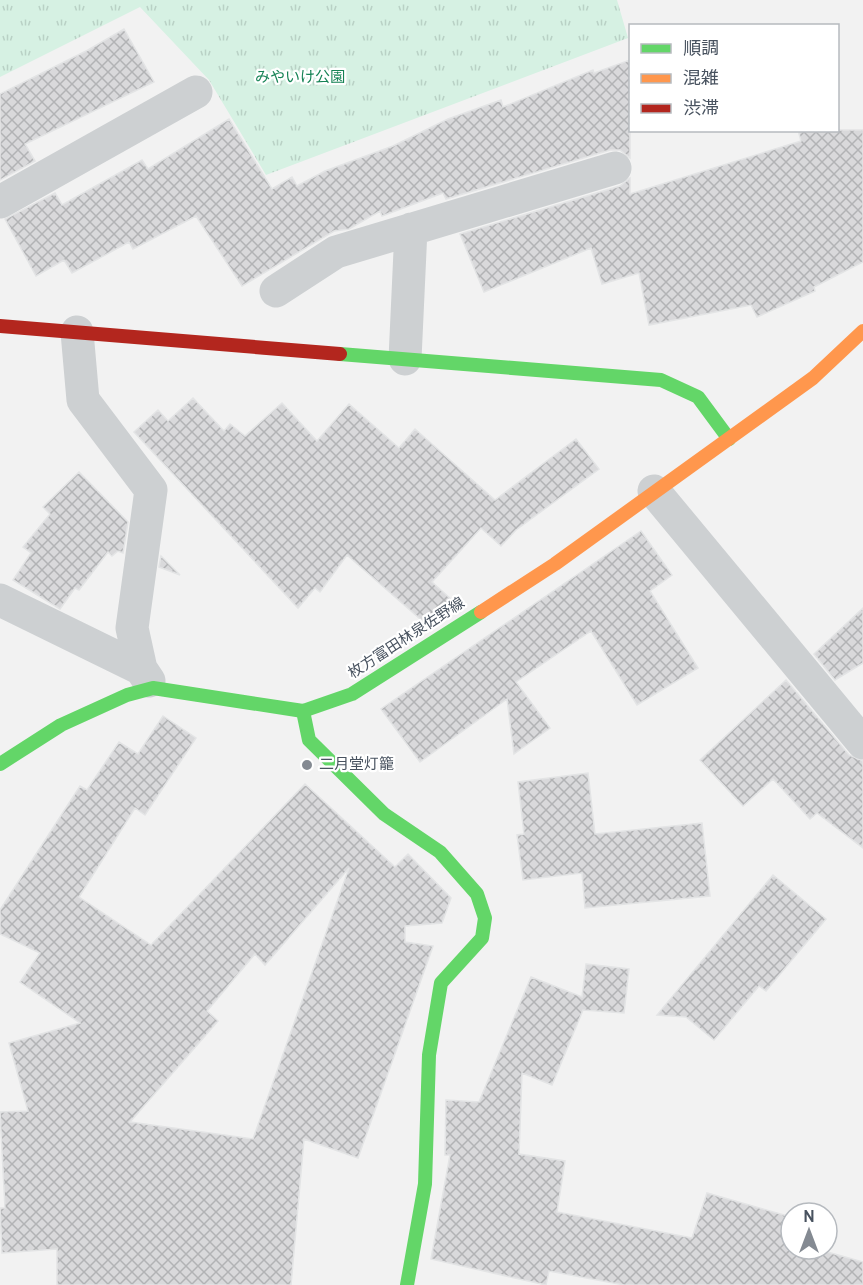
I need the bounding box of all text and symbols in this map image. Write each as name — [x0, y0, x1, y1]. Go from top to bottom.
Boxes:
legend — [629, 24, 839, 132]
text: 順調 — [683, 38, 719, 61]
text: 混雑 — [683, 68, 719, 91]
park label: みやいけ公園 — [255, 69, 345, 88]
text: 渋滞 — [683, 98, 719, 121]
street label: 枚方富田林泉佐野線 — [345, 594, 469, 684]
place label: 二月堂灯籠 — [319, 756, 394, 775]
marker: 二月堂灯籠 — [300, 758, 314, 772]
north arrow — [779, 1201, 839, 1261]
text: N — [803, 1208, 815, 1228]

